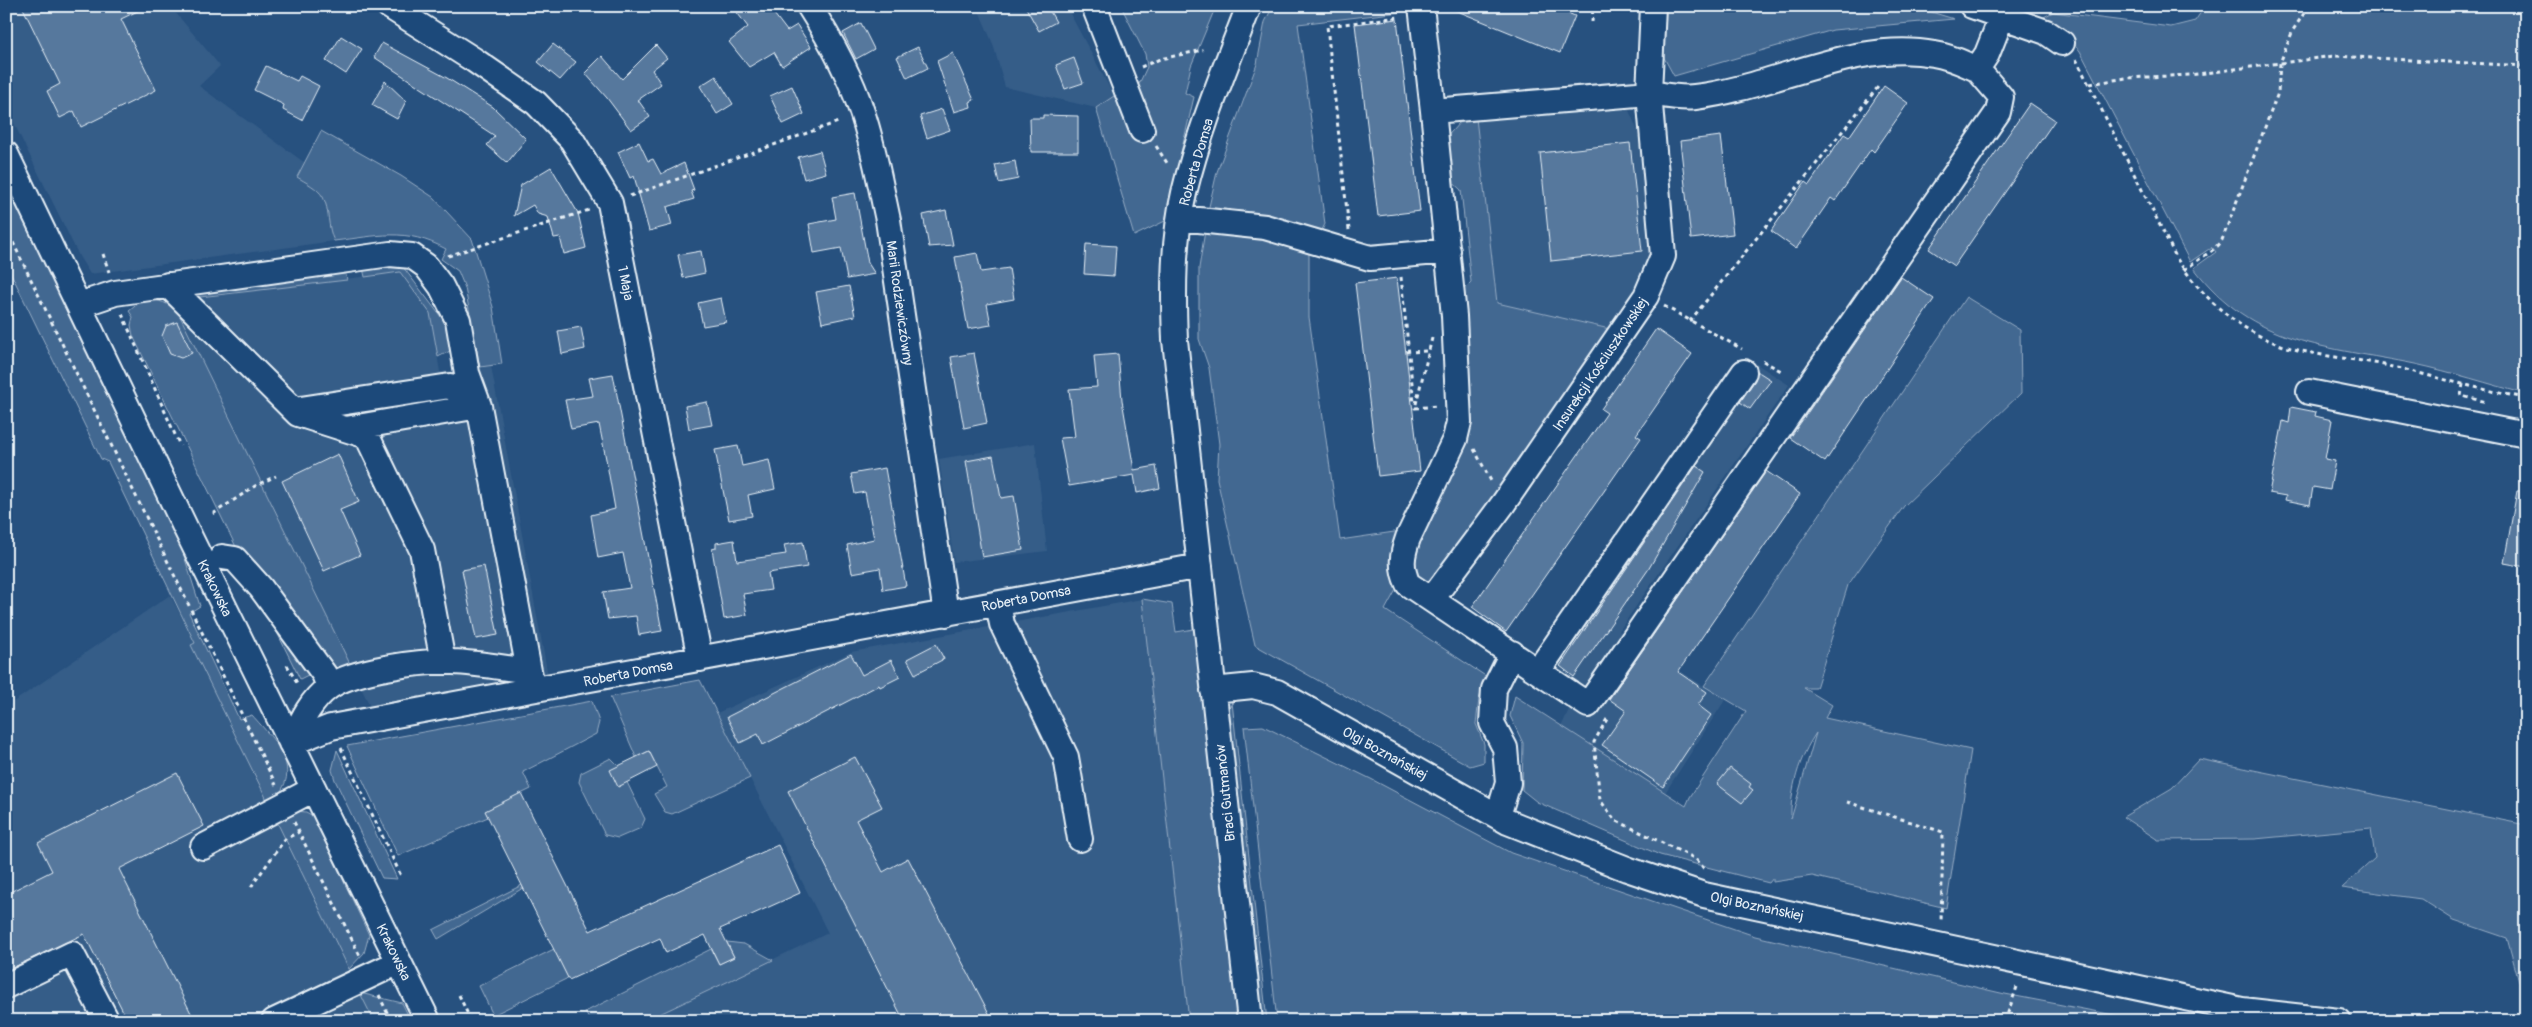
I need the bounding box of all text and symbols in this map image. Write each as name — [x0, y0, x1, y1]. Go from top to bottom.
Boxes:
street label: Roberta Domsa — [1176, 116, 1217, 208]
street label: Marii Rodziewiczówny — [882, 240, 917, 367]
street label: 1 Maja — [614, 264, 637, 302]
street label: Insurekcji Kościuszkowskiej — [1549, 294, 1652, 434]
street label: Krakowska — [193, 557, 236, 619]
street label: Roberta Domsa — [980, 582, 1072, 615]
street label: Roberta Domsa — [582, 657, 674, 690]
street label: Olgi Boznańskiej — [1339, 723, 1430, 784]
street label: Braci Gutmanów — [1212, 743, 1239, 842]
street label: Olgi Boznańskiej — [1709, 888, 1805, 925]
street label: Krakowska — [372, 921, 415, 983]

